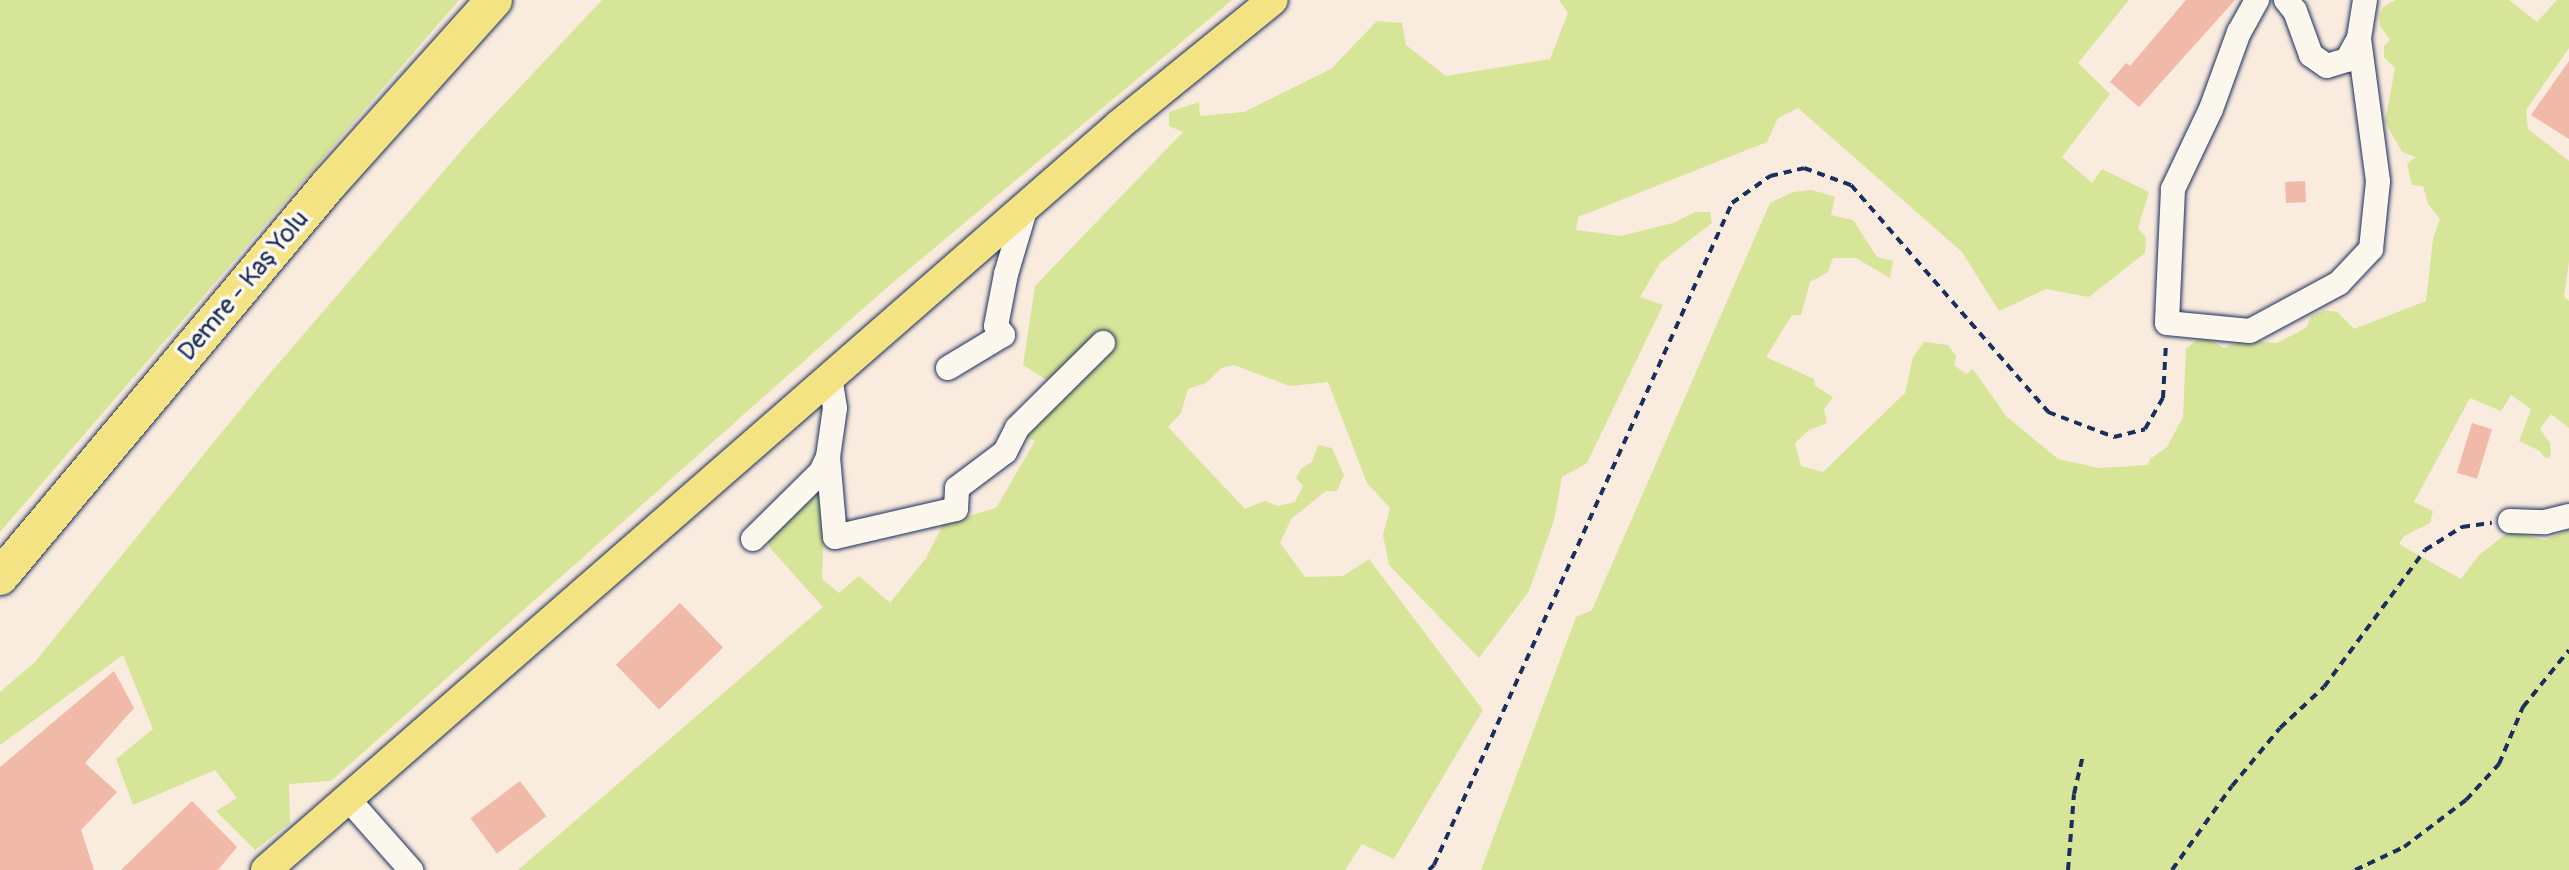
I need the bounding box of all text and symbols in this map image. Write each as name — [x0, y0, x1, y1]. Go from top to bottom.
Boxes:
street label: Demre - Kaş Yolu — [172, 204, 316, 368]

